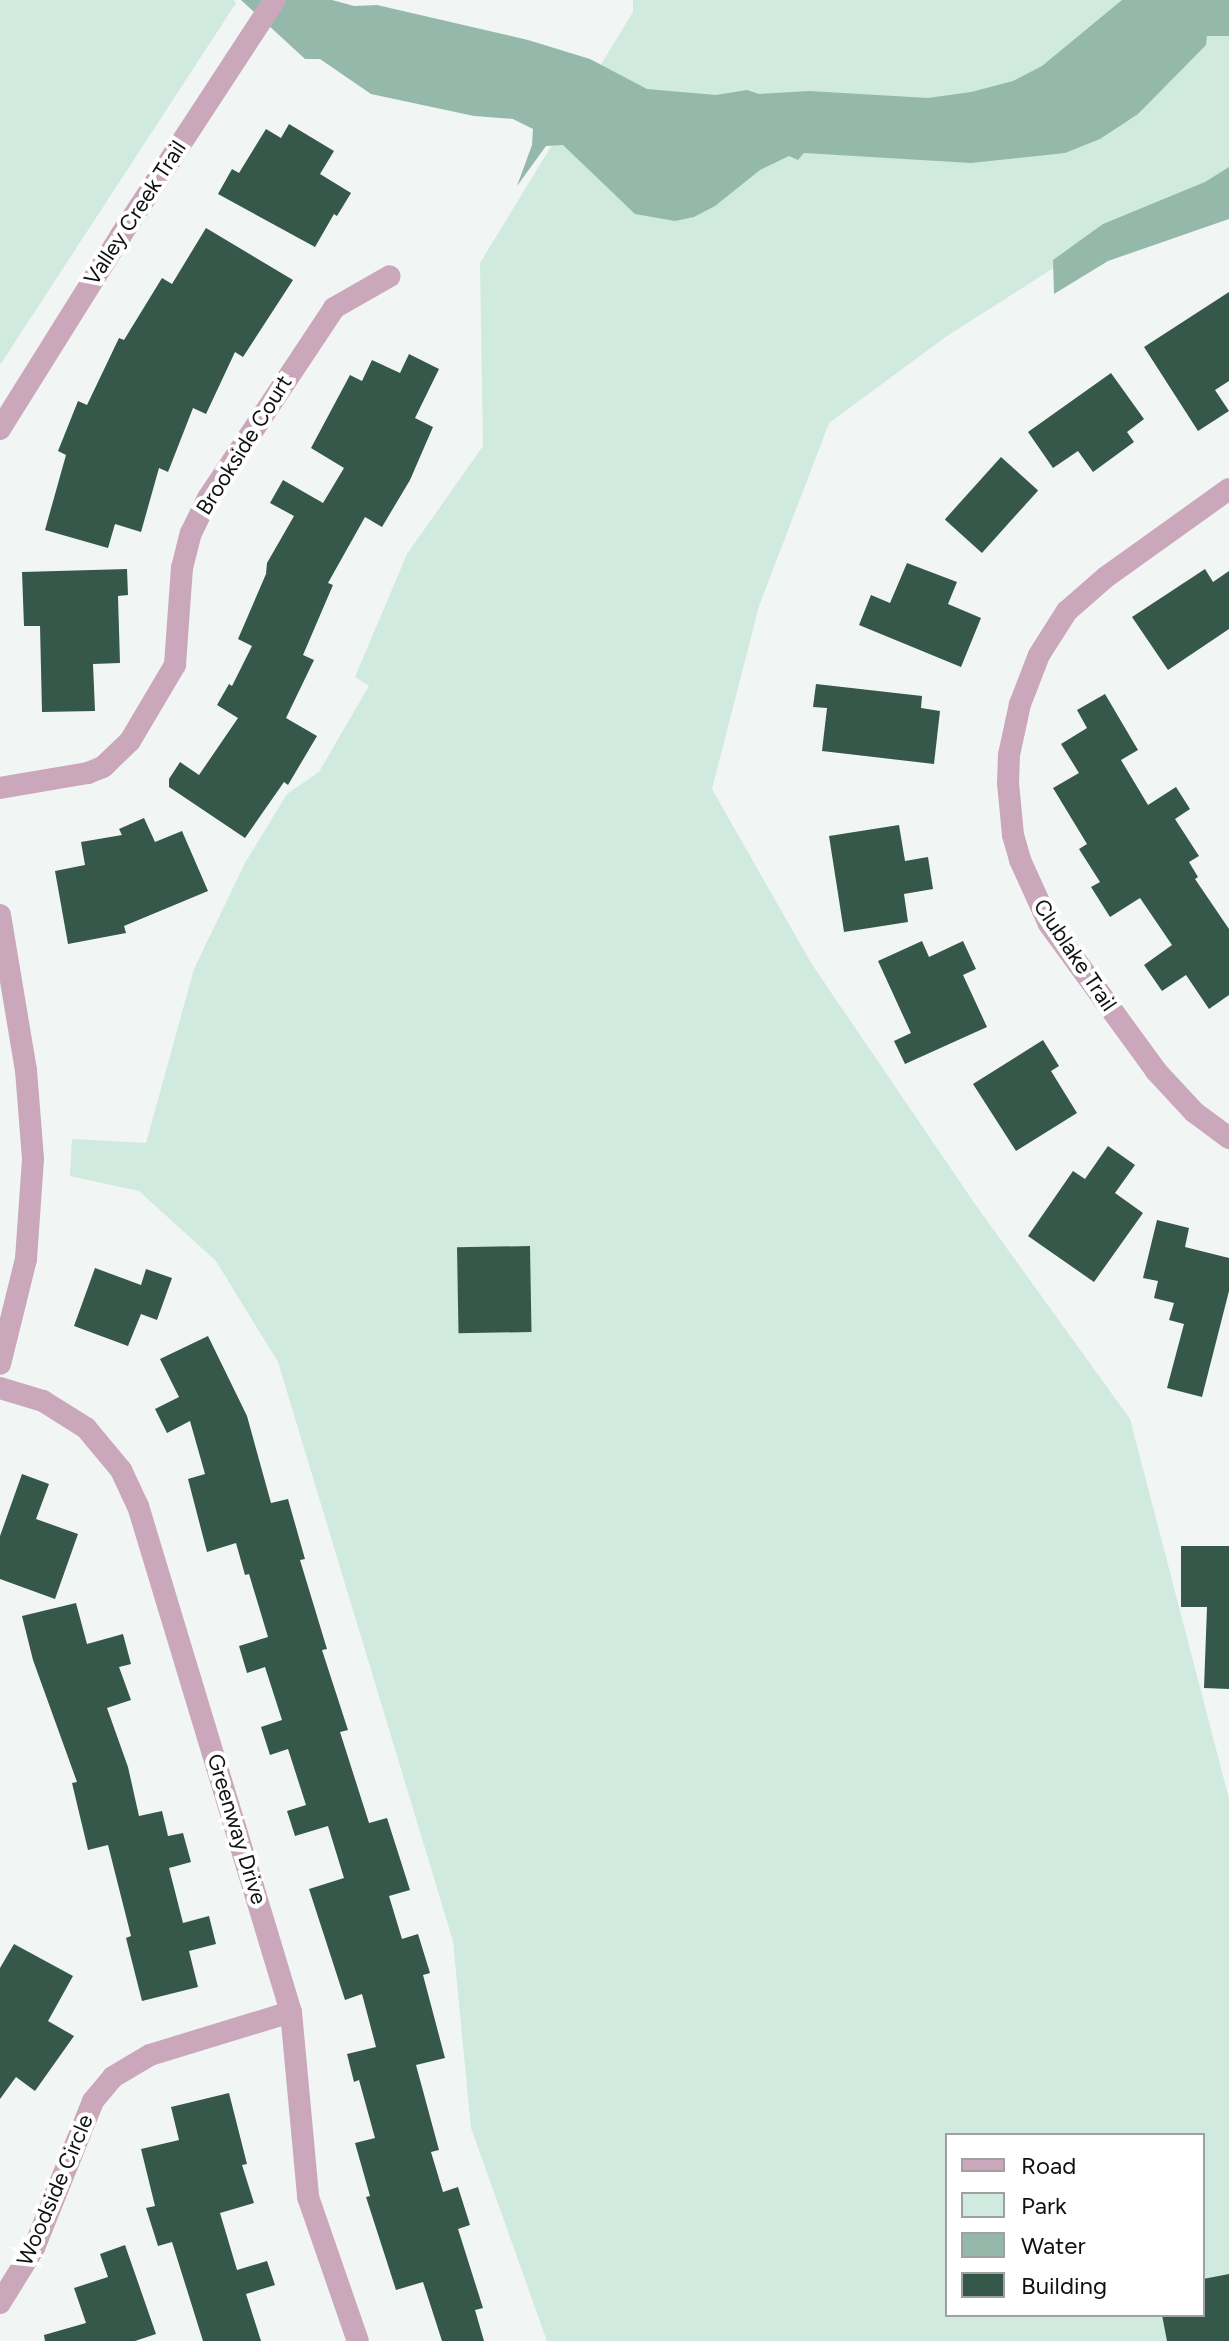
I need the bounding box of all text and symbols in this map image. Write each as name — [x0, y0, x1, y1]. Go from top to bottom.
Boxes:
street label: Valley Creek Trail — [78, 136, 192, 290]
street label: Brookside Court — [191, 370, 297, 520]
street label: Clublake Trail — [1028, 894, 1122, 1016]
street label: Greenway Drive — [202, 1750, 272, 1908]
street label: Woodside Circle — [11, 2111, 99, 2269]
legend — [945, 2133, 1205, 2317]
text: Road — [1021, 2151, 1076, 2180]
text: Park — [1021, 2191, 1067, 2220]
text: Water — [1021, 2231, 1086, 2260]
text: Building — [1021, 2271, 1107, 2300]

